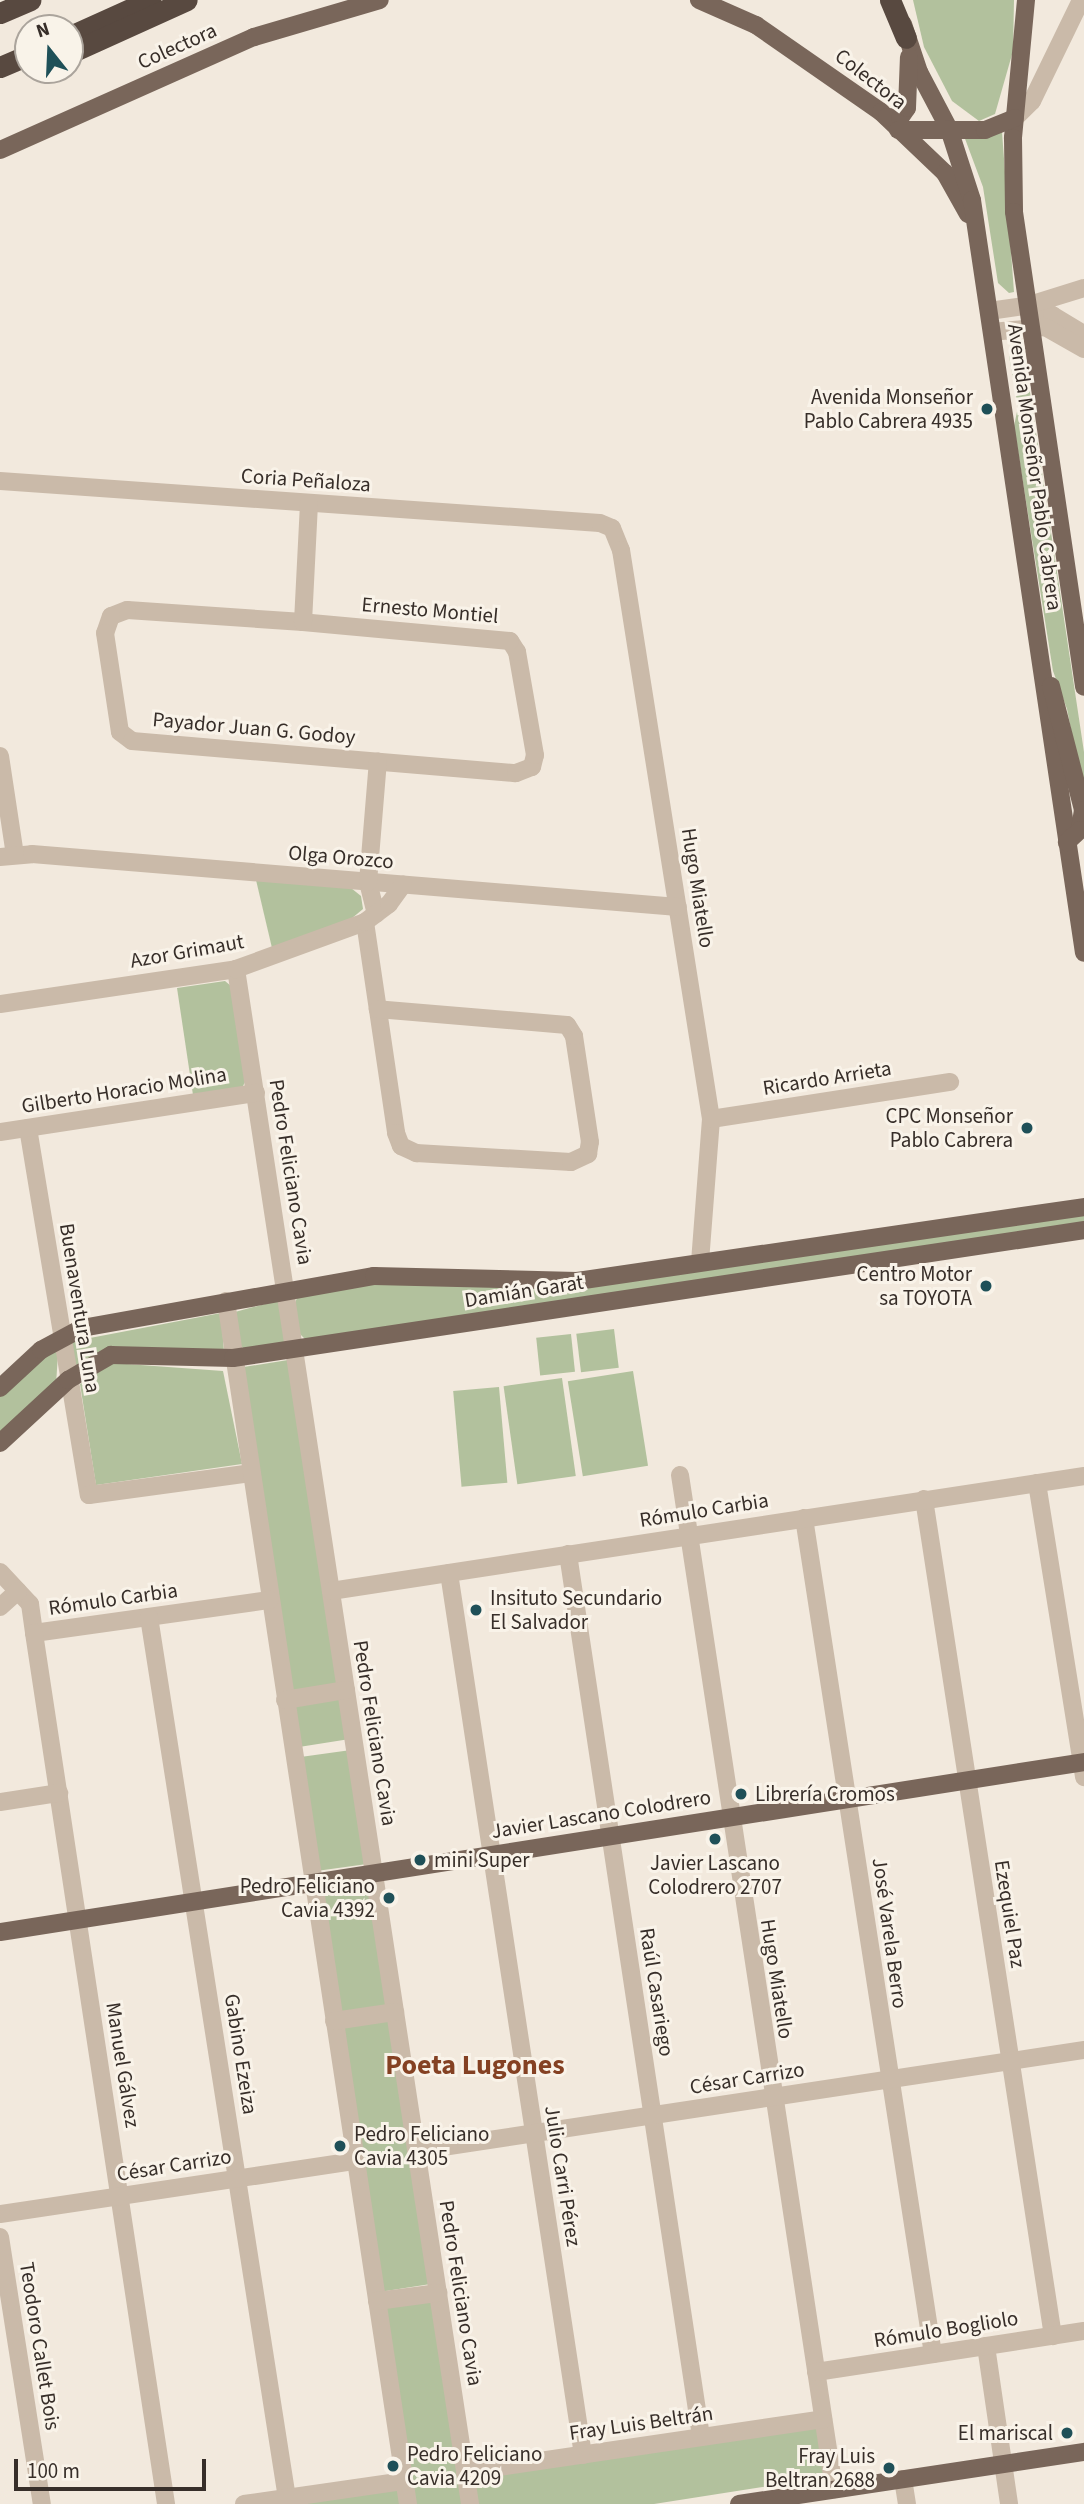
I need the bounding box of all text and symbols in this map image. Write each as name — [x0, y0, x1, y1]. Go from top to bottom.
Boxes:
north arrow — [14, 14, 84, 84]
text: N — [33, 16, 53, 45]
street label: Colectora — [133, 17, 221, 75]
street label: Colectora — [830, 43, 912, 115]
street label: Avenida Monseñor Pablo Cabrera — [1002, 322, 1068, 612]
place label: Avenida Monseñor Pablo Cabrera 4935 — [804, 384, 973, 434]
marker: Avenida Monseñor Pablo Cabrera 4935 — [979, 401, 995, 417]
street label: Coria Peñaloza — [240, 463, 372, 497]
street label: Ernesto Montiel — [361, 591, 499, 629]
street label: Payador Juan G. Godoy — [152, 707, 356, 749]
street label: Hugo Miatello — [676, 826, 720, 950]
street label: Olga Orozco — [287, 840, 395, 874]
street label: Azor Grimaut — [128, 929, 246, 973]
street label: Ricardo Arrieta — [761, 1055, 893, 1101]
street label: Gilberto Horacio Molina — [20, 1061, 228, 1119]
street label: Pedro Feliciano Cavia — [264, 1077, 318, 1267]
place label: CPC Monseñor Pablo Cabrera — [885, 1103, 1013, 1153]
marker: CPC Monseñor Pablo Cabrera — [1019, 1120, 1035, 1136]
street label: Buenaventura Luna — [54, 1221, 106, 1395]
place label: Centro Motor sa TOYOTA — [857, 1261, 972, 1311]
street label: Damián Garat — [463, 1269, 585, 1313]
marker: Centro Motor sa TOYOTA — [978, 1278, 994, 1294]
street label: Rómulo Carbia — [638, 1487, 770, 1533]
street label: Rómulo Carbia — [47, 1577, 179, 1621]
place label: Insituto Secundario El Salvador — [490, 1585, 662, 1635]
marker: Insituto Secundario El Salvador — [468, 1602, 484, 1618]
street label: Pedro Feliciano Cavia — [348, 1638, 402, 1828]
place label: Librería Cromos — [755, 1781, 895, 1807]
street label: Javier Lascano Colodrero — [489, 1784, 713, 1844]
marker: Librería Cromos — [733, 1786, 749, 1802]
marker: Javier Lascano Colodrero 2707 — [707, 1831, 723, 1847]
place label: mini Super — [434, 1847, 529, 1873]
place label: Javier Lascano Colodrero 2707 — [648, 1850, 782, 1900]
marker: mini Super — [412, 1852, 428, 1868]
street label: José Varela Berro — [867, 1856, 913, 2010]
street label: Ezequiel Paz — [989, 1858, 1031, 1970]
place label: Pedro Feliciano Cavia 4392 — [240, 1873, 375, 1923]
marker: Pedro Feliciano Cavia 4392 — [381, 1890, 397, 1906]
street label: Hugo Miatello — [755, 1917, 799, 2041]
street label: Raúl Casariego — [634, 1926, 680, 2058]
street label: Gabino Ezeiza — [219, 1992, 263, 2116]
street label: Manuel Gálvez — [101, 2000, 145, 2130]
district label: Poeta Lugones — [385, 2048, 565, 2082]
street label: César Carrizo — [688, 2057, 806, 2099]
street label: Julio Carri Pérez — [539, 2104, 587, 2248]
place label: Pedro Feliciano Cavia 4305 — [354, 2121, 489, 2171]
marker: Pedro Feliciano Cavia 4305 — [332, 2138, 348, 2154]
street label: César Carrizo — [115, 2144, 233, 2186]
street label: Pedro Feliciano Cavia — [434, 2198, 488, 2388]
street label: Teodoro Callet Bois — [14, 2260, 66, 2432]
street label: Rómulo Bogliolo — [872, 2305, 1020, 2353]
street label: Fray Luis Beltrán — [567, 2400, 715, 2446]
place label: El mariscal — [958, 2420, 1053, 2446]
marker: El mariscal — [1059, 2425, 1075, 2441]
place label: Pedro Feliciano Cavia 4209 — [407, 2441, 542, 2491]
place label: Fray Luis Beltran 2688 — [765, 2443, 875, 2493]
scale bar — [18, 2444, 210, 2488]
text: 100 m — [27, 2456, 80, 2486]
marker: Pedro Feliciano Cavia 4209 — [385, 2458, 401, 2474]
marker: Fray Luis Beltran 2688 — [881, 2460, 897, 2476]

